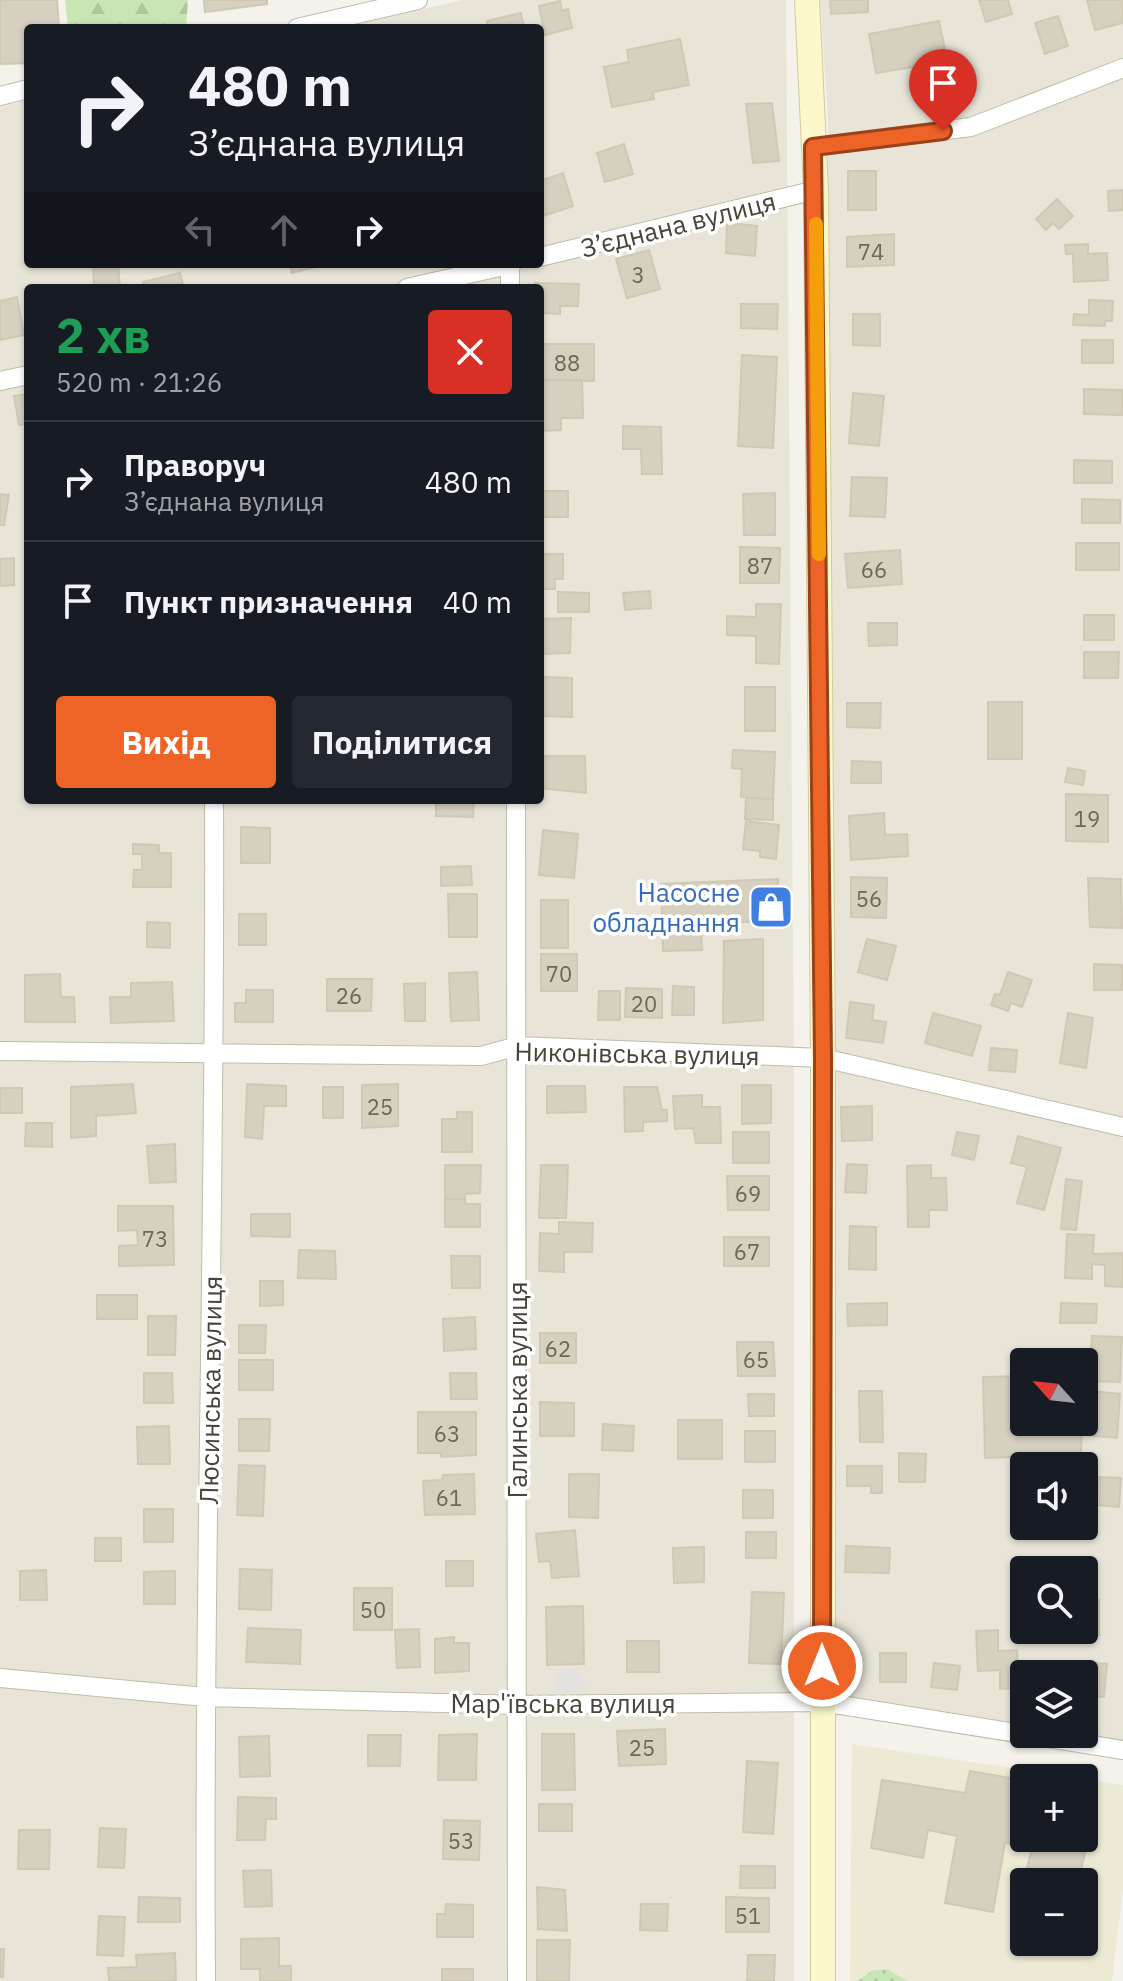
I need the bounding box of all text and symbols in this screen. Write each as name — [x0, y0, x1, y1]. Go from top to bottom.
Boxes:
text: 480 m — [188, 49, 352, 121]
pin — [909, 49, 977, 131]
icon: right — [56, 56, 160, 160]
icon: arrive — [921, 61, 965, 105]
text: З’єднана вулиця — [188, 119, 465, 166]
street label: З’єднана вулиця — [577, 183, 779, 265]
icon: left — [178, 208, 222, 252]
icon: ahead — [262, 208, 306, 252]
icon: right — [346, 208, 390, 252]
house number: 74 — [858, 237, 884, 266]
house number: 3 — [631, 260, 645, 289]
text: 2 хв — [56, 304, 151, 366]
button: close — [428, 310, 512, 394]
house number: 88 — [554, 348, 580, 377]
text: 520 m · 21:26 — [56, 365, 222, 399]
text: Праворуч — [124, 445, 266, 484]
icon: right — [56, 459, 100, 503]
text: 480 m — [425, 462, 512, 501]
text: З’єднана вулиця — [124, 484, 324, 518]
house number: 87 — [747, 551, 773, 580]
house number: 66 — [861, 555, 887, 584]
icon: arrive — [56, 579, 100, 623]
text: Пункт призначення — [124, 582, 413, 621]
text: 40 m — [443, 582, 512, 621]
button: Вихід — [56, 696, 276, 788]
button: Поділитися — [292, 696, 512, 788]
house number: 19 — [1074, 804, 1100, 833]
place label: Насосне обладнання — [592, 875, 740, 939]
shop icon: Насосне обладнання — [747, 883, 795, 931]
house number: 56 — [856, 884, 882, 913]
house number: 70 — [546, 959, 572, 988]
house number: 26 — [336, 981, 362, 1010]
house number: 20 — [631, 989, 657, 1018]
street label: Никонівська вулиця — [514, 1034, 760, 1072]
house number: 25 — [367, 1092, 393, 1121]
house number: 69 — [735, 1179, 761, 1208]
house number: 73 — [142, 1224, 168, 1253]
house number: 67 — [734, 1237, 760, 1266]
street label: Люсинська вулиця — [191, 1275, 229, 1505]
street label: Галинська вулиця — [500, 1281, 534, 1499]
house number: 62 — [545, 1334, 571, 1363]
house number: 65 — [743, 1345, 769, 1374]
north arrow — [1010, 1348, 1098, 1436]
map controls — [1010, 1348, 1098, 1956]
house number: 63 — [434, 1419, 460, 1448]
button: sound — [1010, 1452, 1098, 1540]
house number: 61 — [436, 1483, 462, 1512]
button: search — [1010, 1556, 1098, 1644]
house number: 50 — [360, 1595, 386, 1624]
position arrow — [780, 1624, 864, 1708]
button: layers — [1010, 1660, 1098, 1748]
street label: Мар'ївська вулиця — [450, 1686, 676, 1720]
house number: 25 — [629, 1733, 655, 1762]
button: + — [1010, 1764, 1098, 1852]
house number: 53 — [448, 1826, 474, 1855]
button: − — [1010, 1868, 1098, 1956]
house number: 51 — [735, 1901, 761, 1930]

